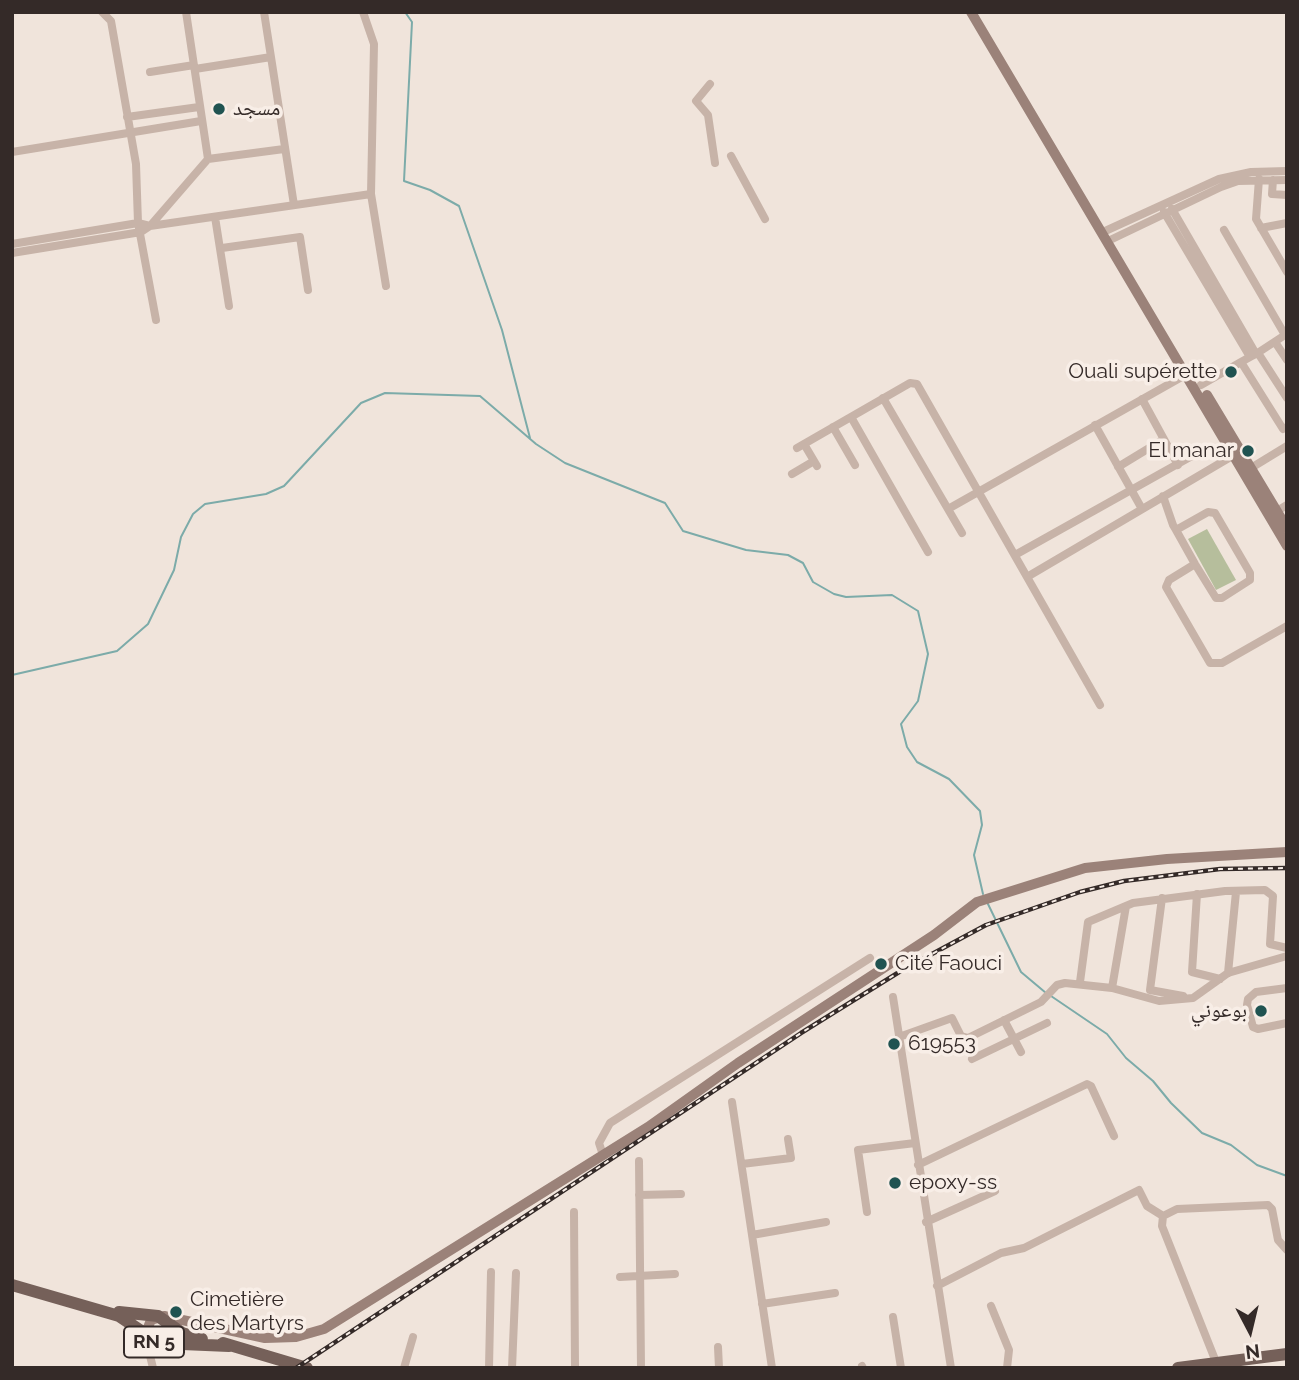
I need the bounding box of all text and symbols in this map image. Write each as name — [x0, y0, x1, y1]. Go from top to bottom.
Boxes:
place label: مسجد — [233, 96, 280, 122]
marker: مسجد — [211, 101, 227, 117]
place label: Ouali supérette — [1068, 359, 1217, 385]
marker: Ouali supérette — [1223, 364, 1239, 380]
place label: El manar — [1148, 438, 1234, 464]
marker: El manar — [1240, 443, 1256, 459]
place label: Cité Faouci — [895, 951, 1002, 977]
marker: Cité Faouci — [873, 956, 889, 972]
place label: بوعوني — [1191, 998, 1247, 1024]
marker: بوعوني — [1253, 1003, 1269, 1019]
place label: 619553 — [908, 1031, 976, 1057]
marker: 619553 — [886, 1036, 902, 1052]
place label: epoxy-ss — [909, 1170, 997, 1196]
marker: epoxy-ss — [887, 1175, 903, 1191]
place label: Cimetière des Martyrs — [190, 1287, 304, 1337]
north arrow — [1215, 1296, 1285, 1366]
marker: Cimetière des Martyrs — [168, 1304, 184, 1320]
road number: RN 5 — [124, 1326, 184, 1358]
text: N — [1244, 1340, 1261, 1364]

